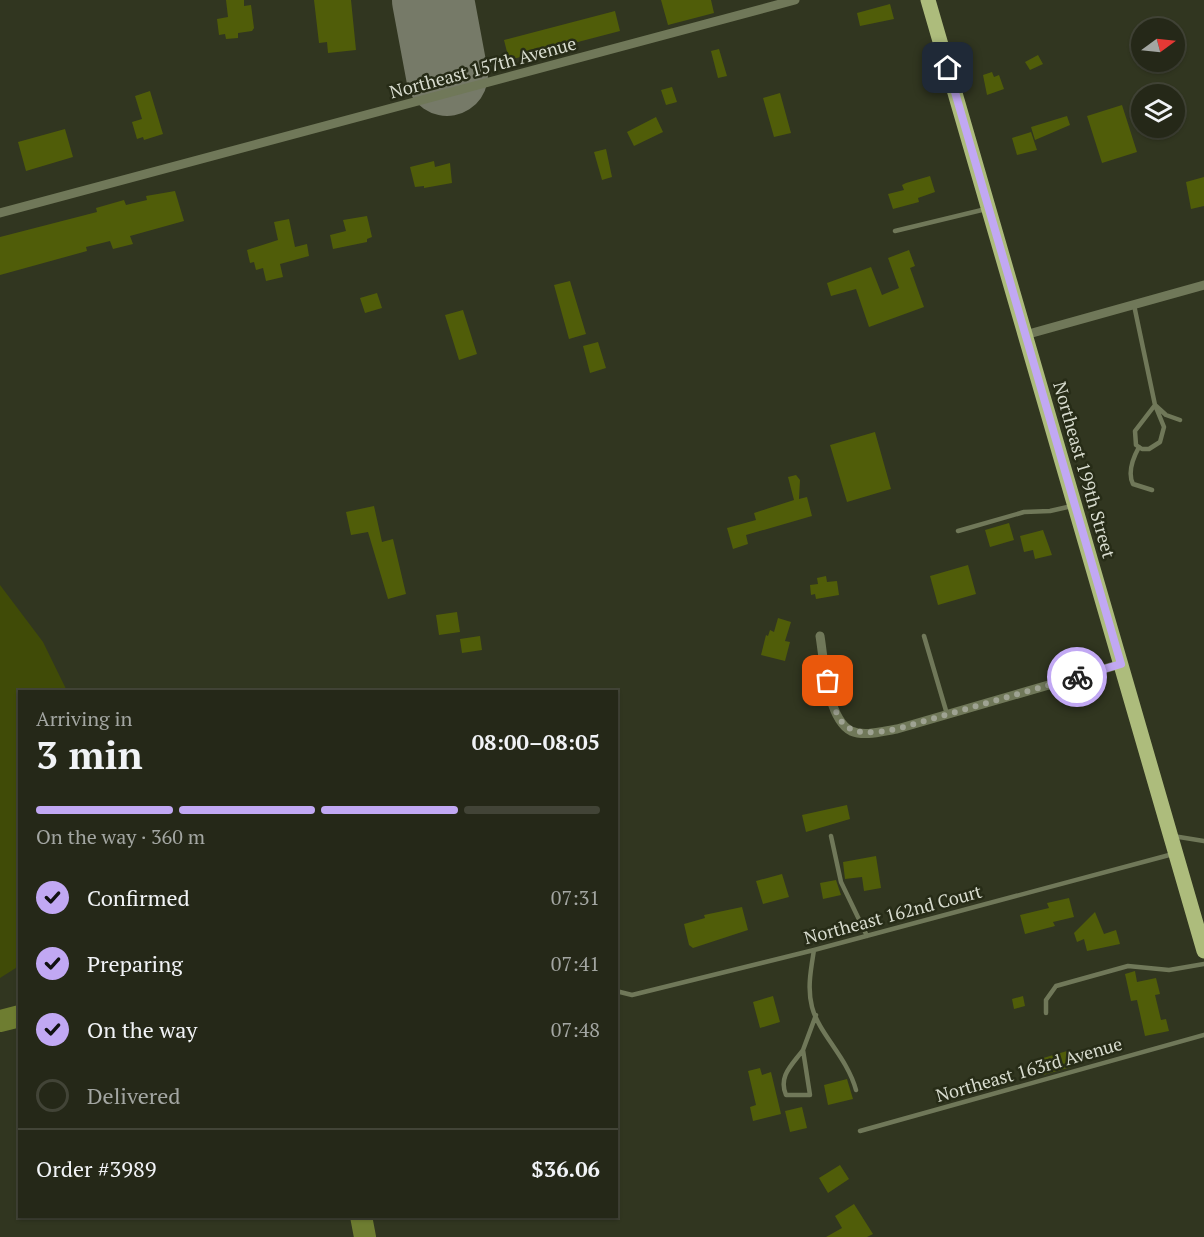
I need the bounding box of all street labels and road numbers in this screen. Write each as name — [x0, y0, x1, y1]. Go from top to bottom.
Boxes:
street label: Northeast 157th Avenue — [387, 31, 579, 104]
street label: Northeast 199th Street — [1048, 379, 1122, 561]
street label: Northeast 162nd Court — [801, 879, 985, 949]
street label: Northeast 163rd Avenue — [933, 1031, 1125, 1107]

